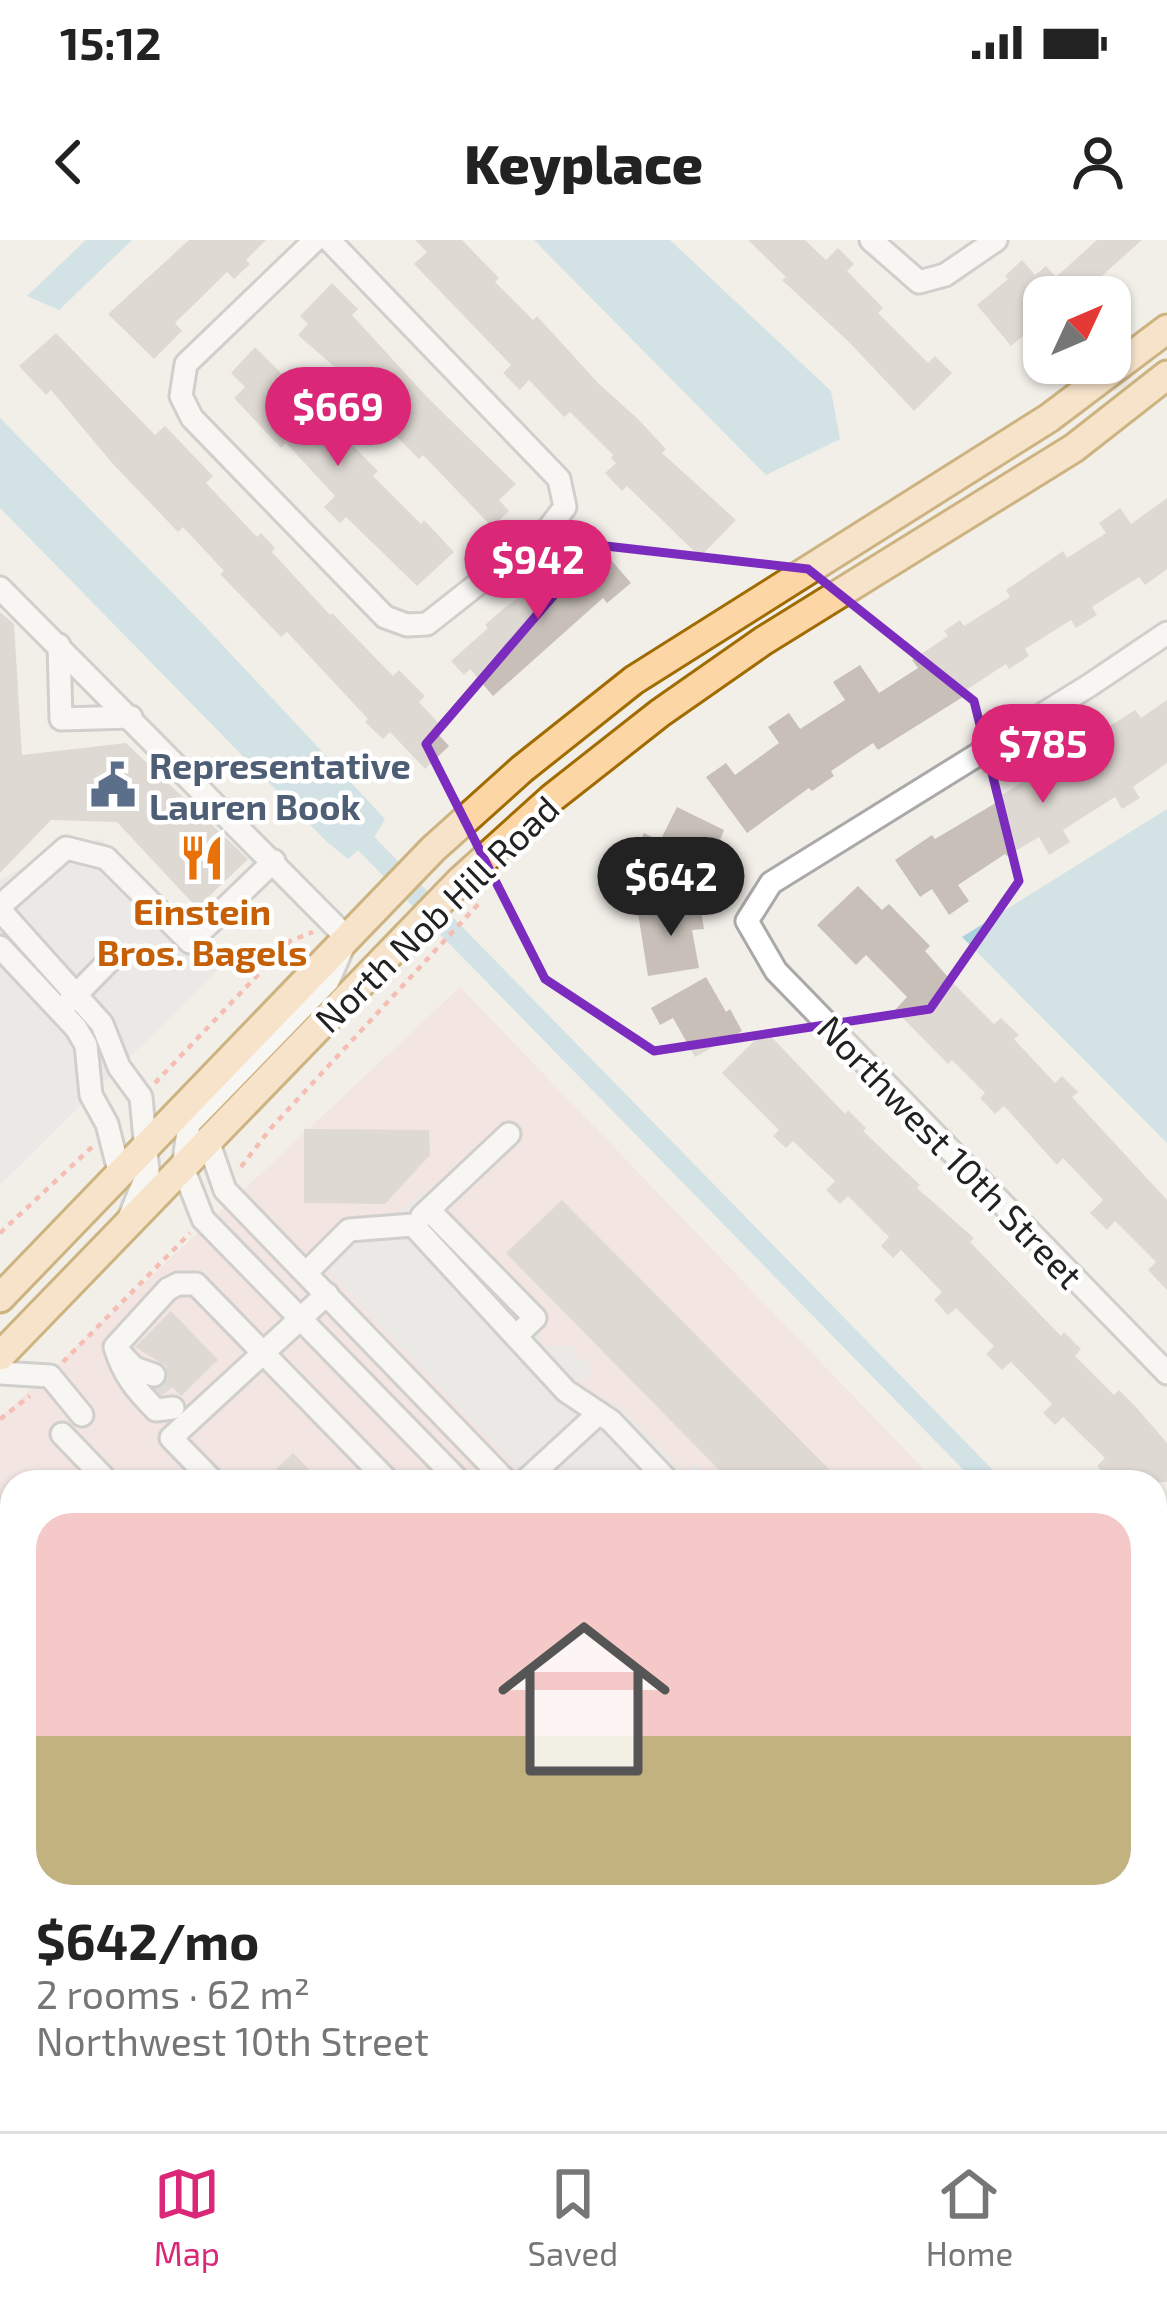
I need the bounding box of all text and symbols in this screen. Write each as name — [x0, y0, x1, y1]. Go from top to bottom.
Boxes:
text: 15:12 — [60, 15, 161, 69]
icon: back — [36, 129, 102, 195]
icon: person — [1065, 129, 1131, 195]
text: Keyplace — [464, 130, 703, 195]
north arrow — [1023, 276, 1131, 384]
map controls — [1023, 276, 1131, 384]
pin: $669 — [267, 367, 409, 469]
text: $669 — [292, 382, 384, 429]
pin: $942 — [467, 520, 609, 622]
text: $942 — [491, 535, 585, 582]
pin: $785 — [972, 704, 1114, 806]
text: $785 — [998, 719, 1088, 766]
place label: Representative Lauren Book — [149, 743, 411, 827]
public building icon: Representative Lauren Book — [88, 760, 138, 810]
street label: North Nob Hill Road — [305, 786, 567, 1040]
restaurant icon: Einstein Bros. Bagels — [177, 833, 227, 883]
pin: $642 — [600, 837, 742, 939]
text: $642 — [624, 852, 718, 899]
place label: Einstein Bros. Bagels — [97, 889, 307, 973]
street label: Northwest 10th Street — [810, 1006, 1092, 1296]
icon: home — [476, 1591, 692, 1807]
text: $642/mo — [36, 1909, 259, 1970]
text: 2 rooms · 62 m² — [36, 1970, 310, 2017]
text: Northwest 10th Street — [36, 2017, 429, 2064]
tab: Map — [154, 2161, 220, 2273]
tab: Saved — [528, 2161, 618, 2273]
tab: Home — [926, 2161, 1013, 2273]

